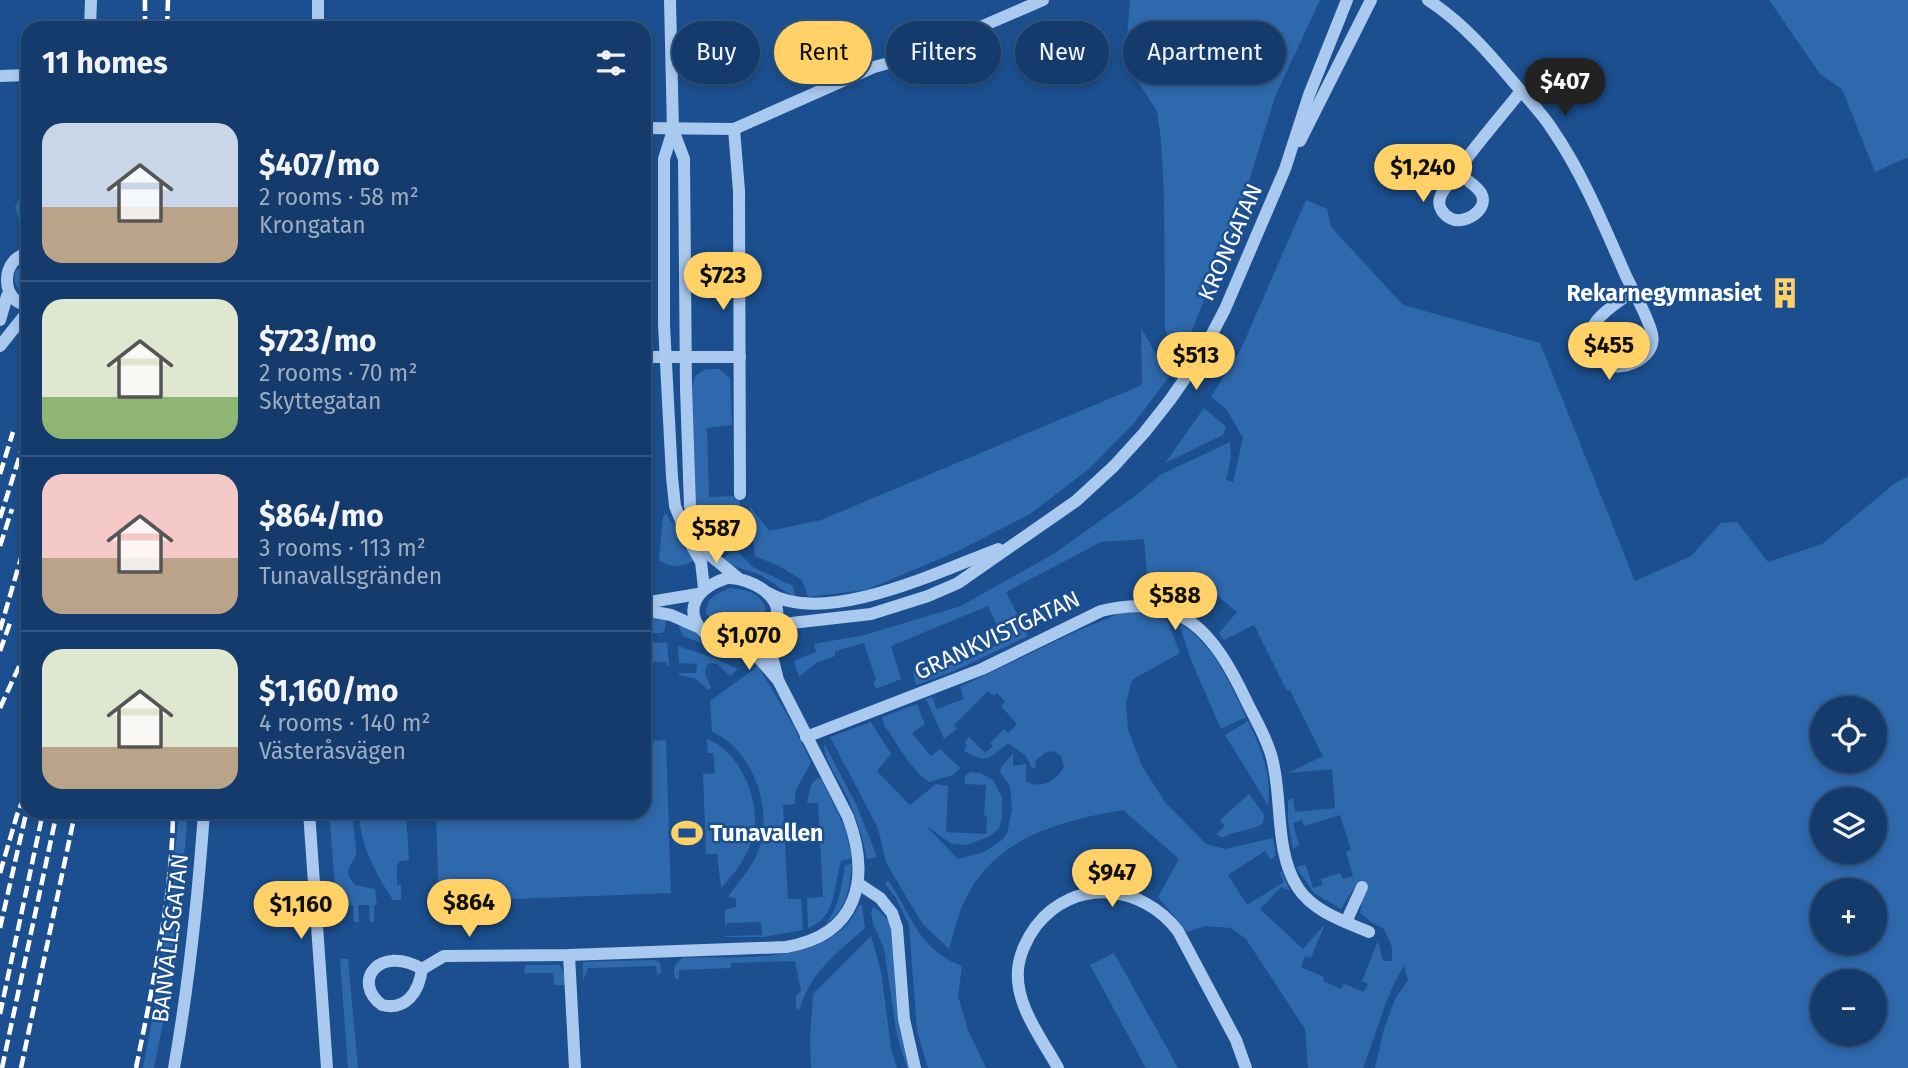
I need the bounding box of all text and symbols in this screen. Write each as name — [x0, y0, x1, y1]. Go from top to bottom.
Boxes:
chip: Buy — [672, 21, 760, 84]
chip: Rent — [774, 21, 872, 84]
chip: Filters — [886, 21, 1001, 84]
chip: New — [1015, 21, 1109, 84]
chip: Apartment — [1123, 21, 1286, 84]
icon: filters — [592, 44, 630, 82]
text: 11 homes — [42, 45, 168, 81]
pin: $407 — [1524, 58, 1606, 118]
text: $407 — [1540, 67, 1590, 95]
pin: $1,240 — [1366, 144, 1480, 204]
text: $407/mo — [259, 147, 380, 183]
icon: home — [98, 151, 182, 235]
text: $1,240 — [1390, 153, 1456, 181]
street label: KRONGATAN — [1192, 179, 1268, 305]
text: 2 rooms · 58 m² — [259, 183, 419, 211]
text: Krongatan — [259, 211, 366, 239]
pin: $723 — [682, 252, 764, 312]
text: $723 — [700, 261, 746, 289]
building icon: Rekarnegymnasiet — [1768, 276, 1802, 310]
place label: Rekarnegymnasiet — [1566, 279, 1763, 307]
pin: $455 — [1568, 322, 1650, 382]
text: $723/mo — [259, 323, 377, 359]
icon: home — [98, 327, 182, 411]
text: $455 — [1584, 331, 1634, 359]
pin: $513 — [1155, 332, 1237, 392]
text: $513 — [1173, 341, 1219, 369]
text: 2 rooms · 70 m² — [259, 359, 417, 387]
text: Skyttegatan — [259, 387, 382, 415]
text: $864/mo — [259, 498, 384, 534]
icon: home — [98, 502, 182, 586]
pin: $587 — [675, 505, 757, 565]
text: $587 — [692, 514, 740, 542]
text: 3 rooms · 113 m² — [259, 534, 426, 562]
text: Tunavallsgränden — [259, 562, 442, 590]
pin: $588 — [1134, 572, 1216, 632]
text: $588 — [1149, 581, 1201, 609]
street label: GRANKVISTGATAN — [910, 584, 1084, 686]
pin: $1,070 — [692, 612, 806, 672]
text: $1,070 — [717, 621, 781, 649]
text: $1,160/mo — [259, 673, 398, 709]
icon: home — [98, 677, 182, 761]
map controls — [1810, 696, 1887, 1046]
button: locate — [1810, 696, 1887, 773]
text: 4 rooms · 140 m² — [259, 709, 430, 737]
text: Västeråsvägen — [259, 737, 406, 765]
button: layers — [1810, 787, 1887, 864]
sports icon: Tunavallen — [670, 816, 704, 850]
place label: Tunavallen — [710, 819, 823, 847]
pin: $947 — [1071, 850, 1153, 909]
street label: BANVALLSGATAN — [146, 852, 194, 1024]
text: $947 — [1088, 858, 1136, 886]
button: + — [1810, 878, 1887, 955]
pin: $864 — [428, 880, 510, 939]
pin: $1,160 — [244, 881, 358, 941]
text: $864 — [443, 888, 495, 916]
text: $1,160 — [270, 890, 332, 918]
button: − — [1810, 969, 1887, 1046]

